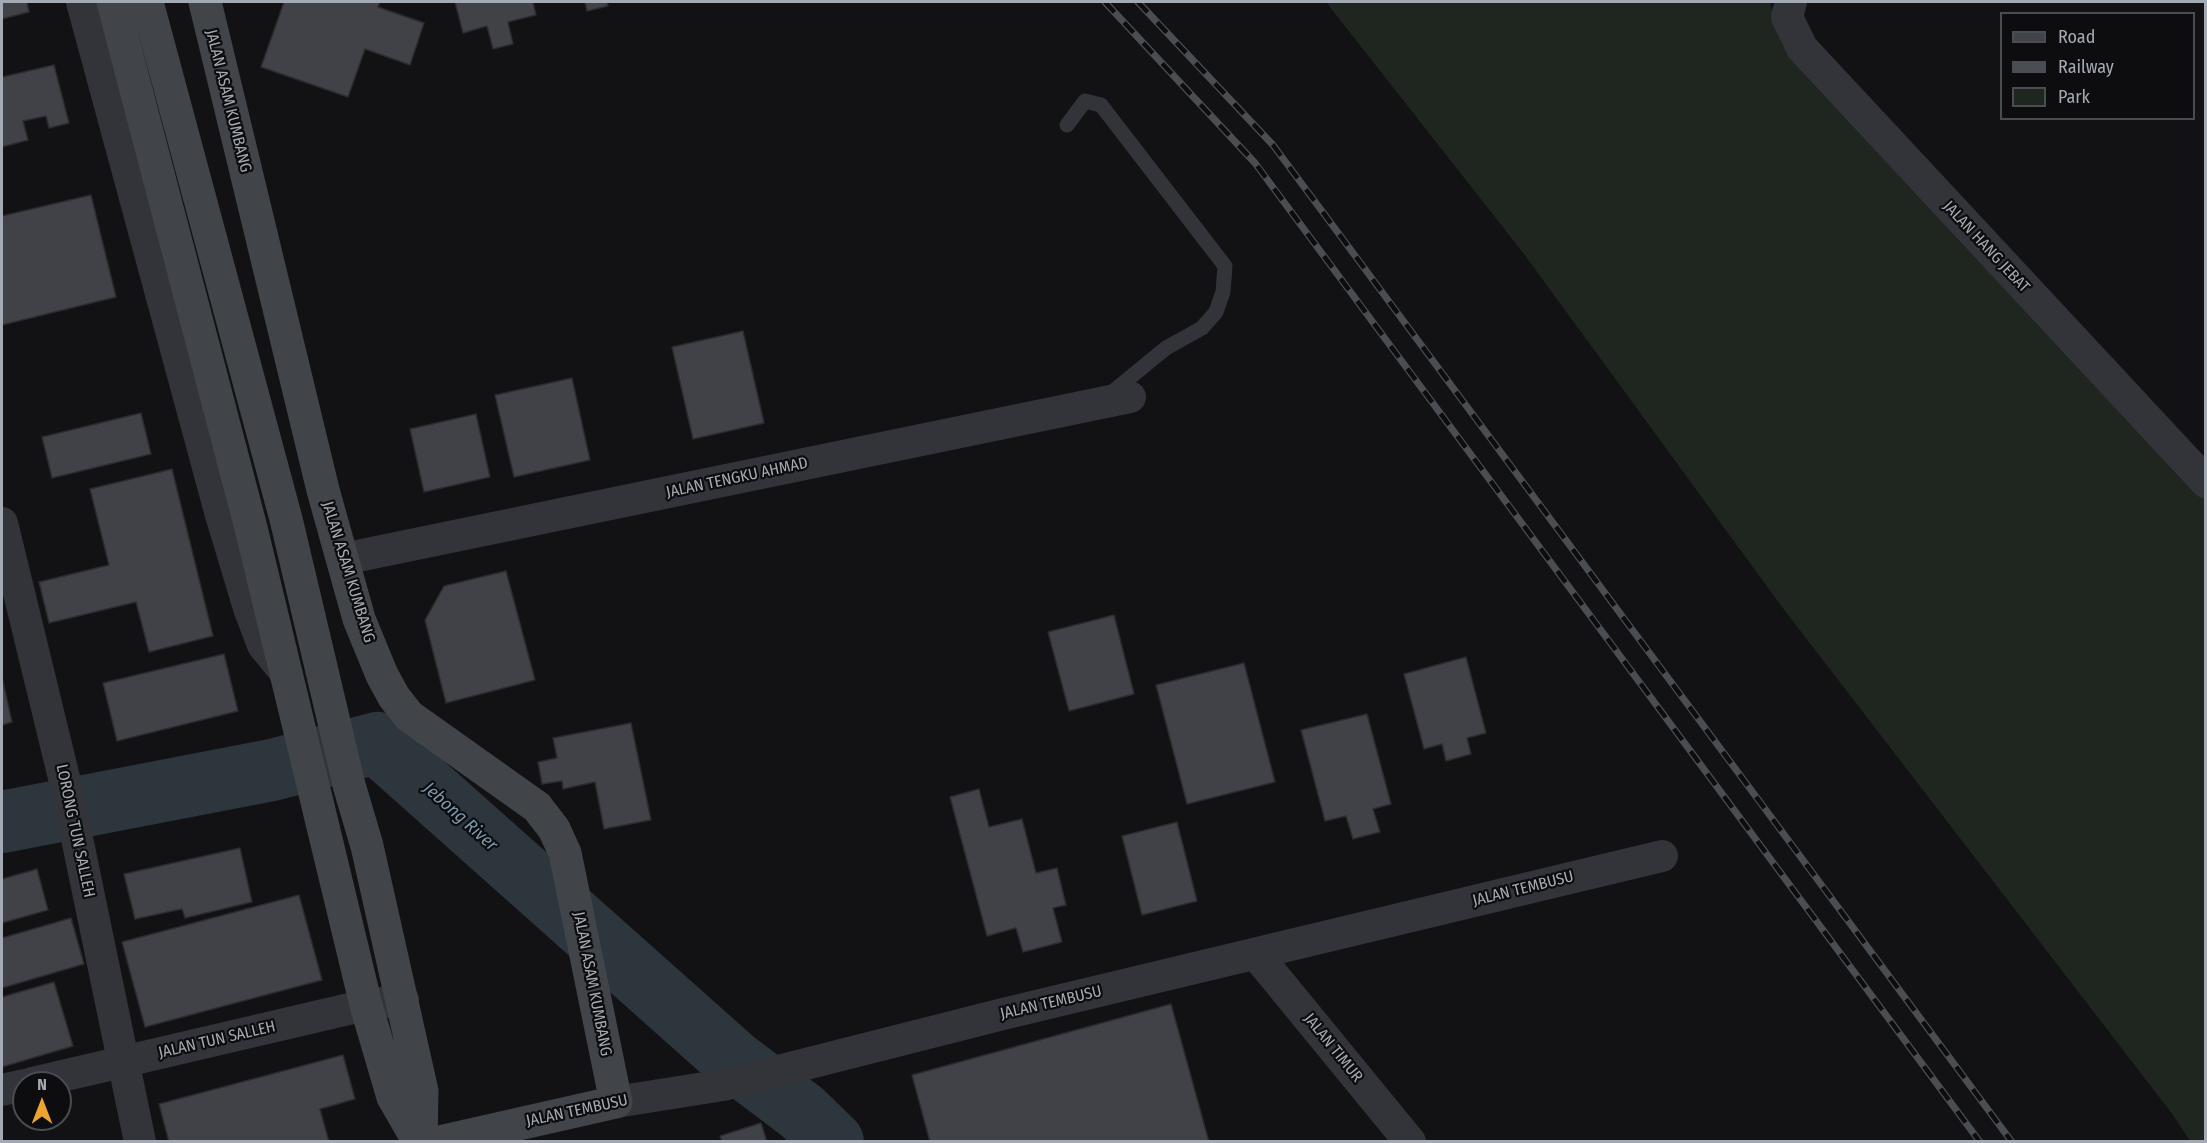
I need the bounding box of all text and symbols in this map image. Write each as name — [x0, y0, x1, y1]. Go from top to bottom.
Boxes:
legend — [2000, 12, 2195, 120]
text: Road — [2058, 26, 2095, 48]
street label: JALAN ASAM KUMBANG — [201, 28, 255, 174]
text: Railway — [2058, 56, 2114, 78]
text: Park — [2058, 86, 2090, 108]
street label: JALAN HANG JEBAT — [1939, 197, 2033, 297]
street label: JALAN TENGKU AHMAD — [664, 454, 810, 502]
street label: JALAN ASAM KUMBANG — [317, 499, 379, 645]
street label: LORONG TUN SALLEH — [52, 763, 98, 899]
water label: Jebong River — [418, 778, 502, 856]
street label: JALAN TEMBUSU — [1470, 867, 1576, 911]
street label: JALAN ASAM KUMBANG — [569, 910, 615, 1058]
street label: JALAN TEMBUSU — [998, 982, 1104, 1024]
street label: JALAN TIMUR — [1299, 1010, 1367, 1086]
street label: JALAN TUN SALLEH — [157, 1017, 277, 1063]
north arrow — [12, 1071, 72, 1131]
text: N — [37, 1075, 47, 1094]
street label: JALAN TEMBUSU — [524, 1091, 630, 1131]

